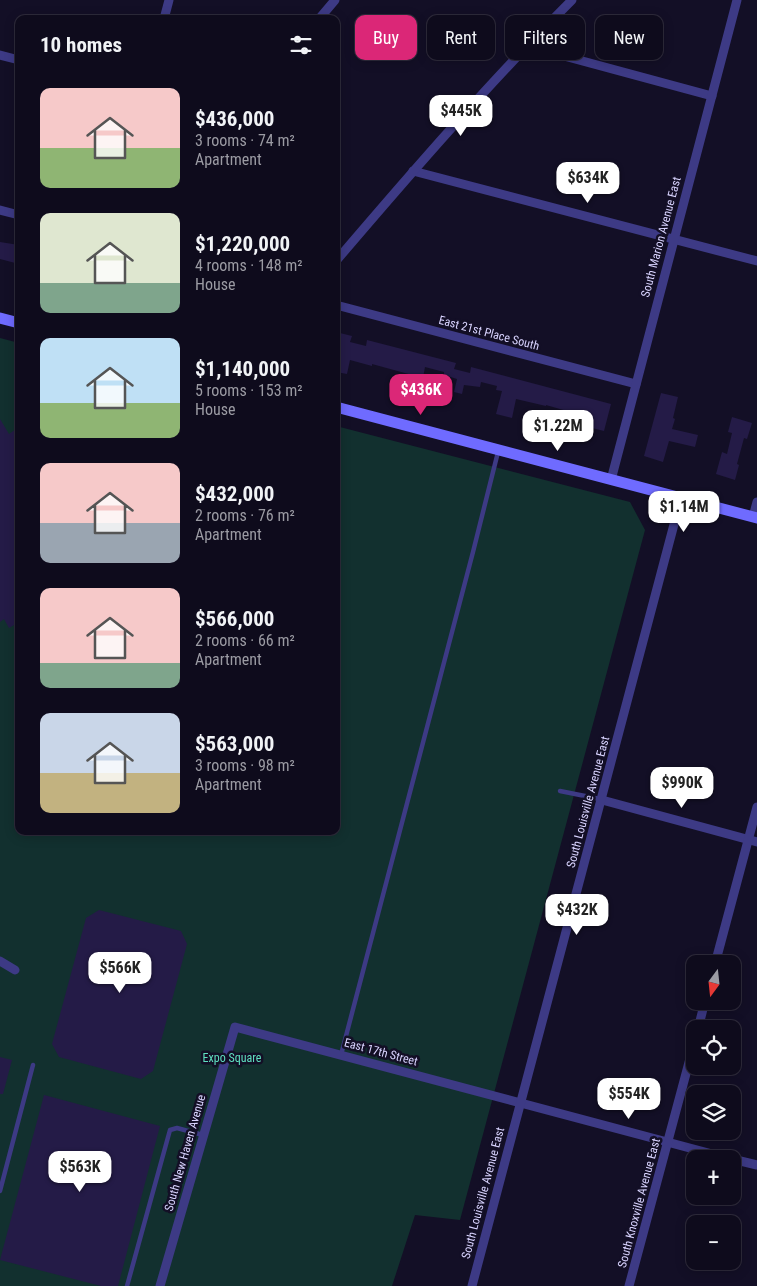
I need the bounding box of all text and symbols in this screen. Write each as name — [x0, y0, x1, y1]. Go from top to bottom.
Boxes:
chip: Buy — [355, 15, 417, 60]
chip: Rent — [427, 15, 495, 60]
chip: Filters — [505, 15, 585, 60]
chip: New — [595, 15, 663, 60]
icon: filters — [287, 31, 315, 59]
text: 10 homes — [40, 33, 122, 57]
pin: $445K — [426, 94, 496, 137]
text: $445K — [440, 101, 482, 120]
text: $436,000 — [195, 107, 274, 131]
icon: home — [80, 108, 140, 168]
text: 3 rooms · 74 m² — [195, 131, 295, 150]
text: Apartment — [195, 150, 262, 169]
pin: $634K — [553, 162, 623, 204]
text: $634K — [567, 168, 609, 187]
street label: South Marion Avenue East — [638, 175, 684, 299]
text: $1,220,000 — [195, 232, 290, 256]
icon: home — [80, 233, 140, 293]
text: 4 rooms · 148 m² — [195, 256, 303, 275]
text: House — [195, 275, 235, 294]
street label: East 21st Place South — [437, 313, 541, 353]
text: $1,140,000 — [195, 357, 290, 381]
icon: home — [80, 358, 140, 418]
pin: $436K — [386, 374, 456, 416]
text: $436K — [400, 380, 442, 399]
text: 5 rooms · 153 m² — [195, 381, 303, 400]
text: House — [195, 400, 235, 419]
pin: $1.22M — [517, 410, 599, 452]
text: $1.22M — [533, 416, 583, 435]
text: $432,000 — [195, 482, 274, 506]
icon: home — [80, 483, 140, 543]
pin: $1.14M — [643, 490, 725, 533]
text: $1.14M — [659, 497, 709, 516]
text: 2 rooms · 76 m² — [195, 506, 295, 525]
text: Apartment — [195, 525, 262, 544]
text: $566,000 — [195, 607, 274, 631]
icon: home — [80, 608, 140, 668]
text: 2 rooms · 66 m² — [195, 631, 295, 650]
text: Apartment — [195, 650, 262, 669]
text: $563,000 — [195, 732, 274, 756]
icon: home — [80, 733, 140, 793]
street label: South Louisville Avenue East — [564, 734, 612, 869]
text: 3 rooms · 98 m² — [195, 756, 295, 775]
pin: $990K — [647, 766, 717, 809]
text: $990K — [661, 773, 703, 792]
text: Apartment — [195, 775, 262, 794]
pin: $432K — [542, 894, 612, 936]
text: $432K — [556, 900, 598, 919]
pin: $566K — [85, 952, 155, 994]
north arrow — [686, 955, 741, 1010]
map controls — [686, 955, 741, 1270]
text: $566K — [99, 958, 141, 977]
button: locate — [686, 1020, 741, 1075]
street label: East 17th Street — [343, 1035, 420, 1069]
park label: Expo Square — [203, 1051, 262, 1065]
pin: $554K — [594, 1078, 664, 1120]
text: $554K — [608, 1084, 650, 1103]
button: layers — [686, 1085, 741, 1140]
street label: South New Haven Avenue — [162, 1093, 208, 1213]
street label: South Louisville Avenue East — [459, 1125, 507, 1260]
street label: South Knoxville Avenue East — [615, 1136, 663, 1269]
pin: $563K — [45, 1150, 115, 1193]
button: + — [686, 1150, 741, 1205]
text: $563K — [59, 1157, 101, 1176]
button: − — [686, 1215, 741, 1270]

